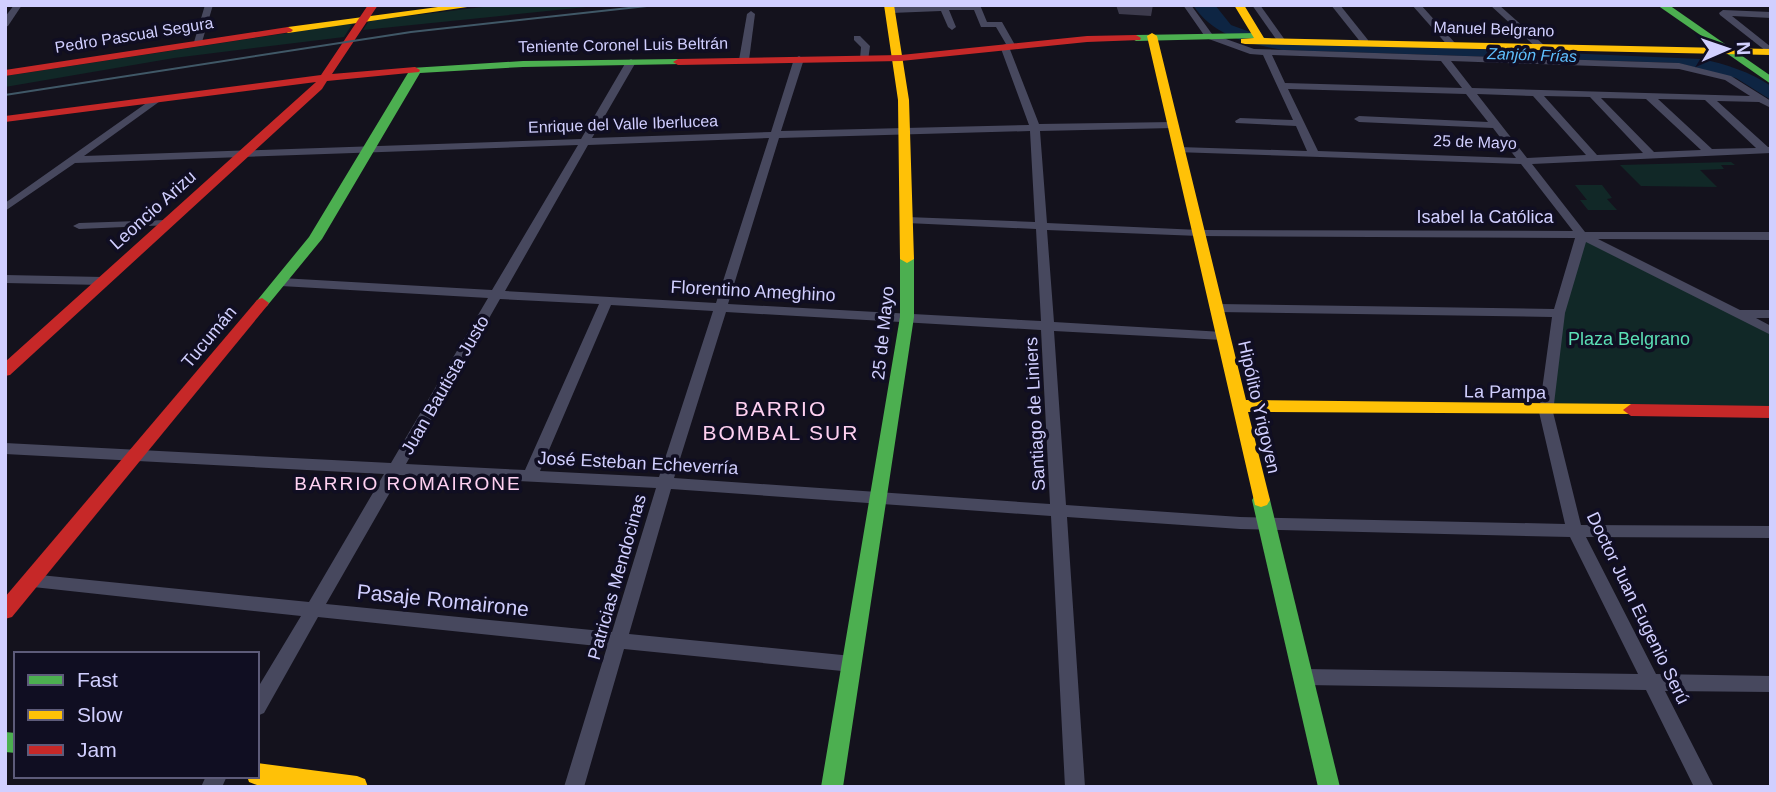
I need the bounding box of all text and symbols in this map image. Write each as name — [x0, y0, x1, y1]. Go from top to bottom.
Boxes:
street label: Pedro Pascual Segura — [54, 14, 214, 56]
north arrow — [1692, 14, 1762, 84]
street label: Manuel Belgrano — [1433, 18, 1555, 40]
street label: Teniente Coronel Luis Beltrán — [518, 35, 728, 55]
text: N — [1733, 41, 1754, 56]
water label: Zanjón Frías — [1486, 45, 1577, 65]
street label: Enrique del Valle Iberlucea — [528, 112, 718, 136]
street label: 25 de Mayo — [1433, 132, 1517, 152]
street label: Leoncio Arizu — [106, 166, 200, 254]
street label: Isabel la Católica — [1416, 207, 1555, 227]
street label: Florentino Ameghino — [670, 277, 836, 305]
street label: 25 de Mayo — [868, 285, 898, 381]
street label: Tucumán — [177, 302, 241, 372]
street label: Juan Bautista Justo — [397, 312, 493, 458]
park label: Plaza Belgrano — [1568, 329, 1690, 349]
street label: Santiago de Liniers — [1021, 337, 1049, 491]
street label: Hipólito Yrigoyen — [1234, 339, 1284, 475]
street label: La Pampa — [1464, 381, 1547, 403]
district label: BARRIO BOMBAL SUR — [703, 397, 859, 444]
street label: José Esteban Echeverría — [537, 448, 740, 478]
district label: BARRIO ROMAIRONE — [294, 473, 522, 494]
street label: Patricias Mendocinas — [584, 492, 650, 662]
street label: Doctor Juan Eugenio Serú — [1583, 509, 1693, 707]
street label: Pasaje Romairone — [356, 580, 530, 620]
legend — [14, 652, 259, 778]
text: Fast — [77, 668, 118, 691]
text: Slow — [77, 703, 123, 726]
text: Jam — [77, 738, 117, 761]

